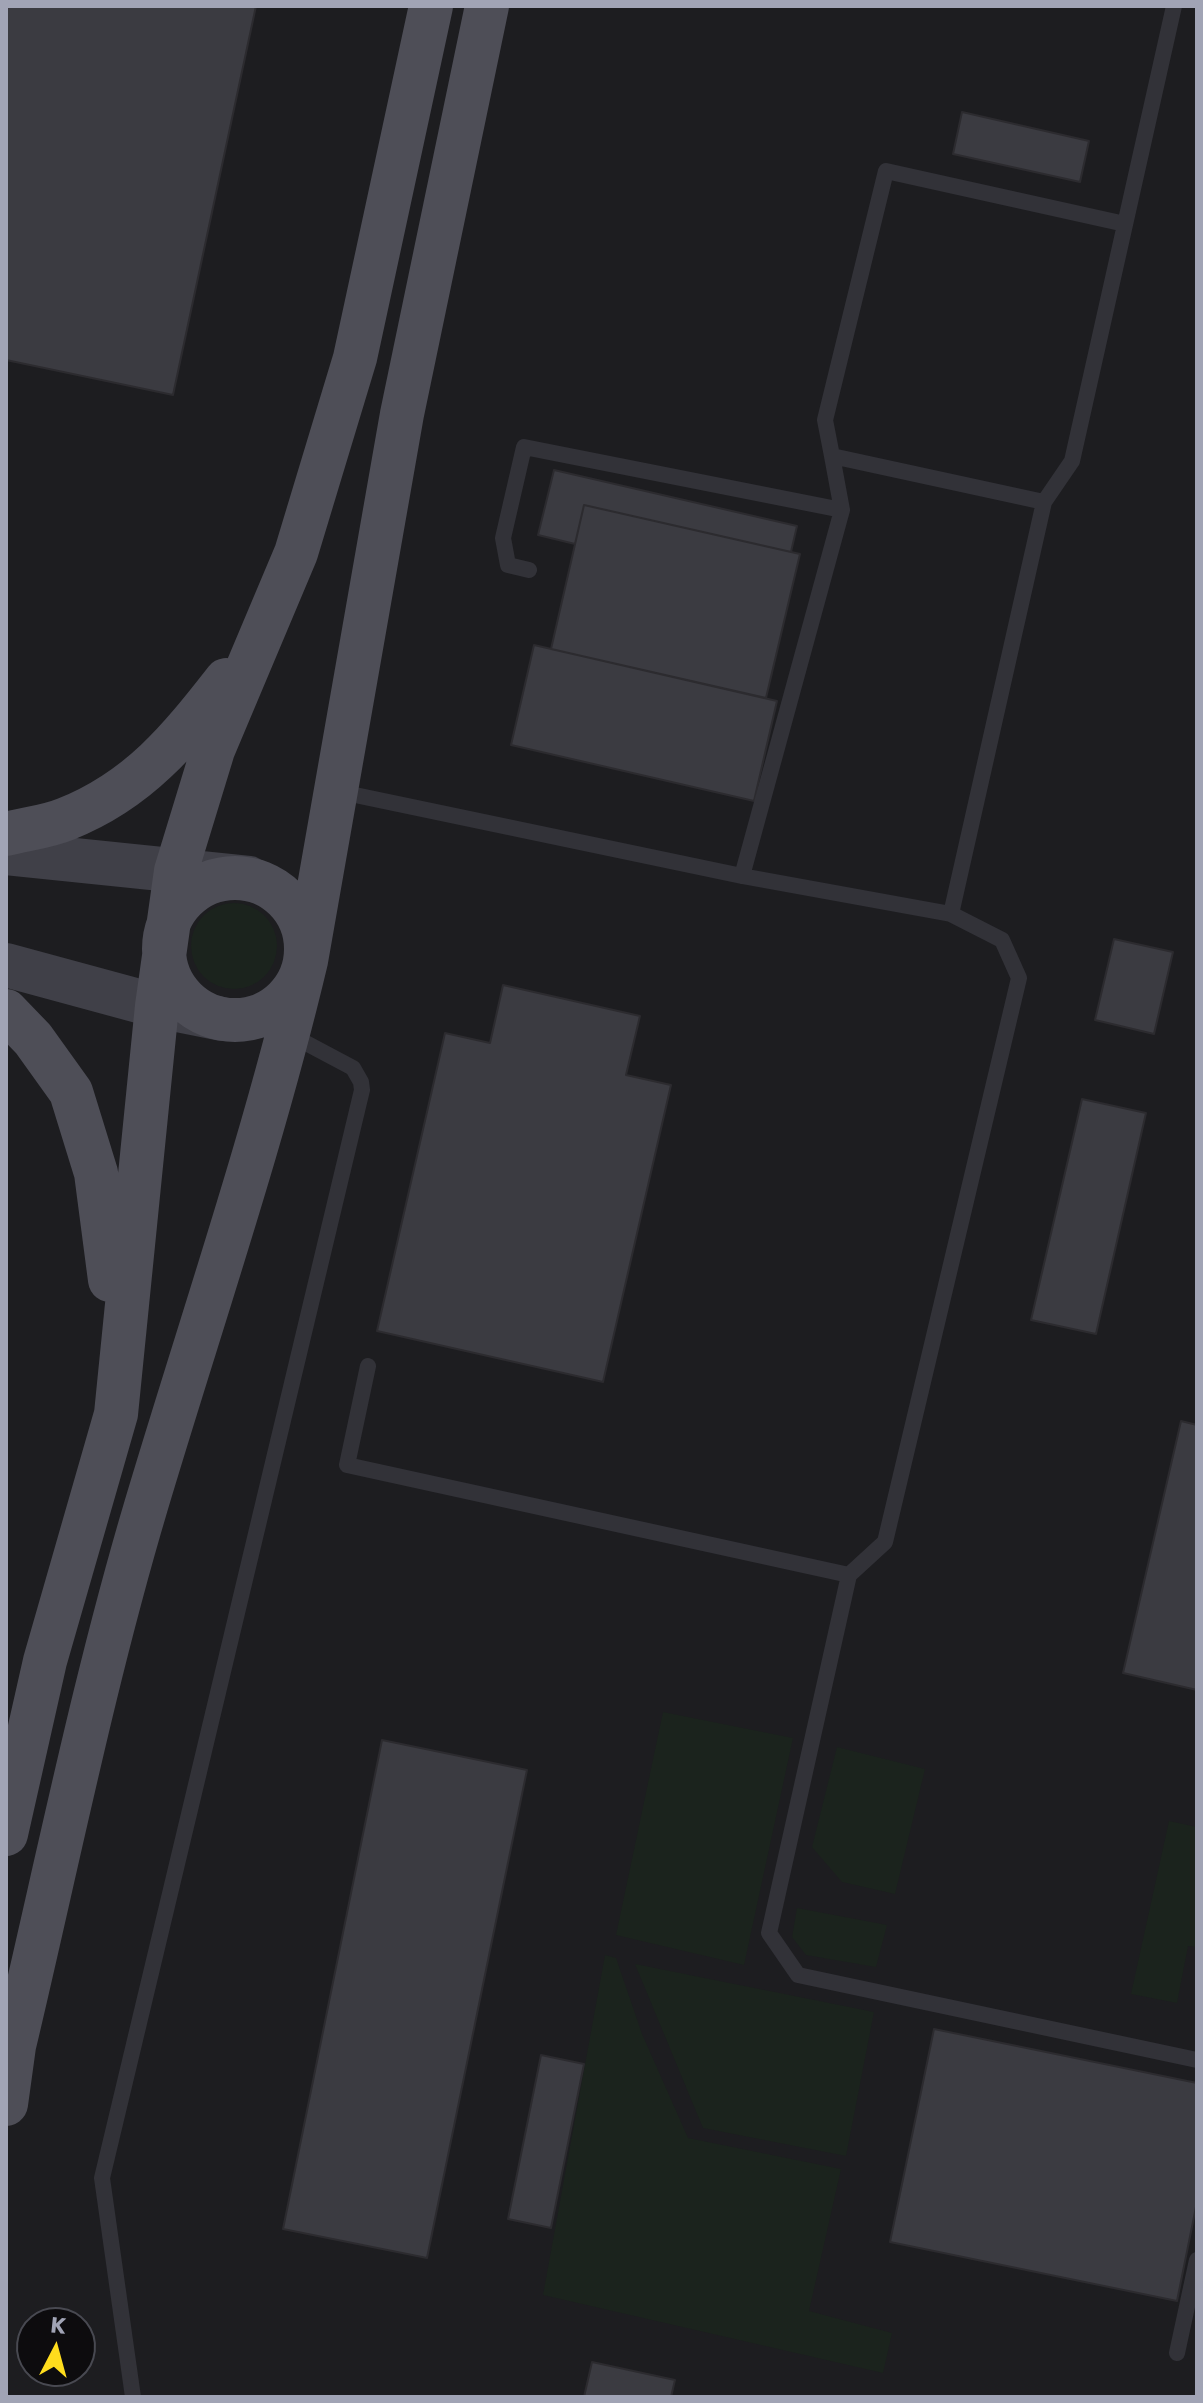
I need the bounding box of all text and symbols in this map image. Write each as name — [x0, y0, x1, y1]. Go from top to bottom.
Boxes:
north arrow — [16, 2307, 96, 2387]
text: K — [49, 2308, 68, 2342]

